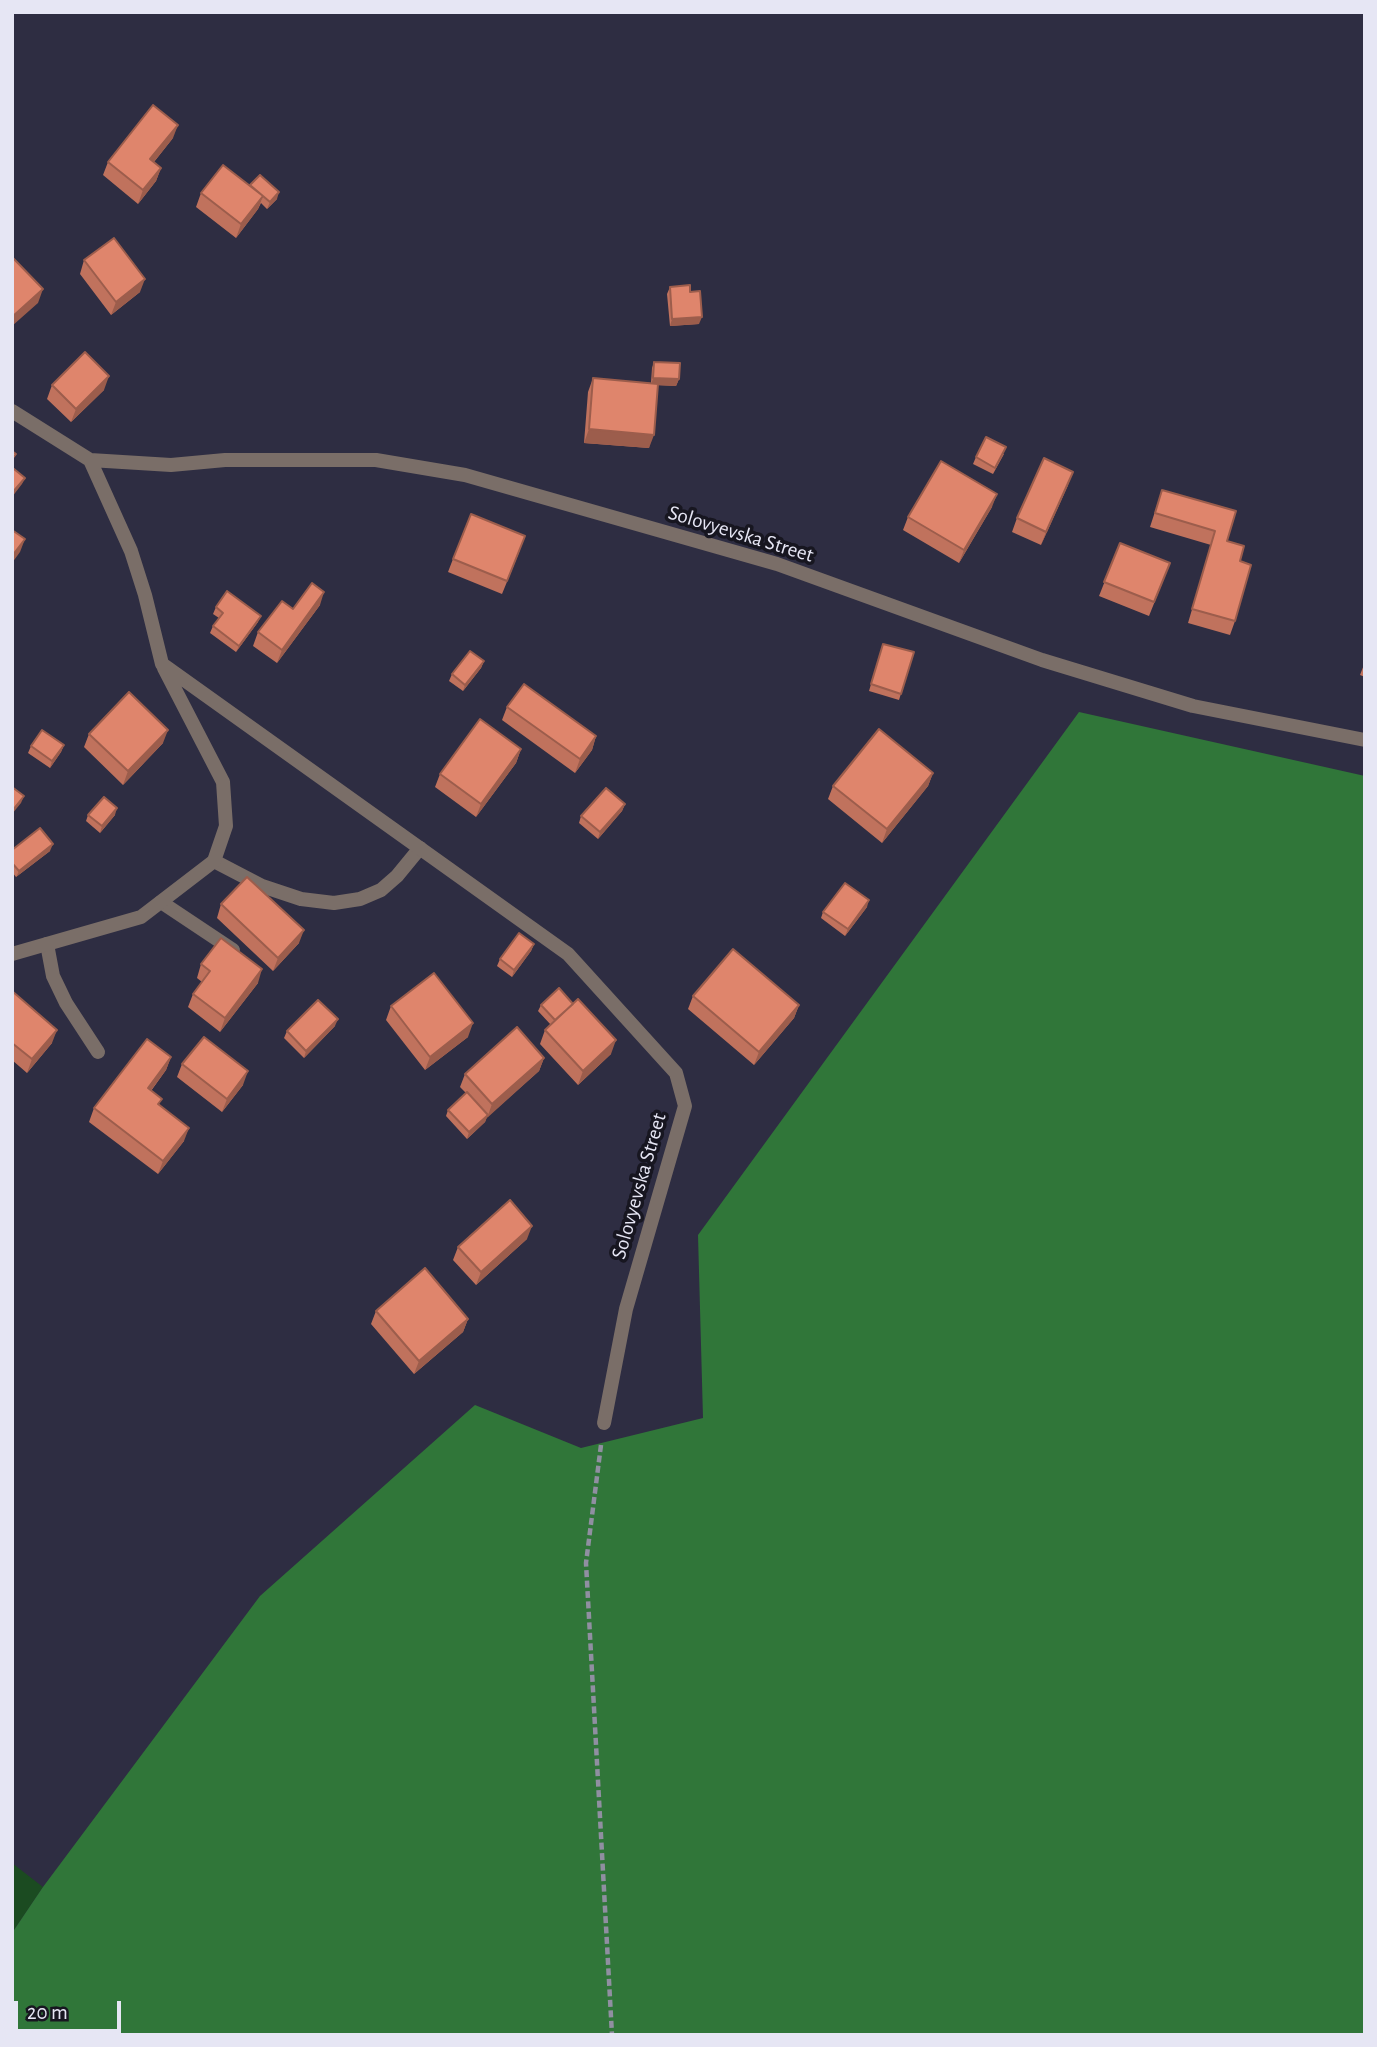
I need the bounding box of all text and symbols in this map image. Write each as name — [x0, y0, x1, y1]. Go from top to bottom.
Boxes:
street label: Solovyevska Street — [665, 500, 817, 568]
street label: Solovyevska Street — [606, 1110, 672, 1262]
scale bar — [18, 1988, 124, 2032]
text: 20 m — [27, 2002, 68, 2023]

